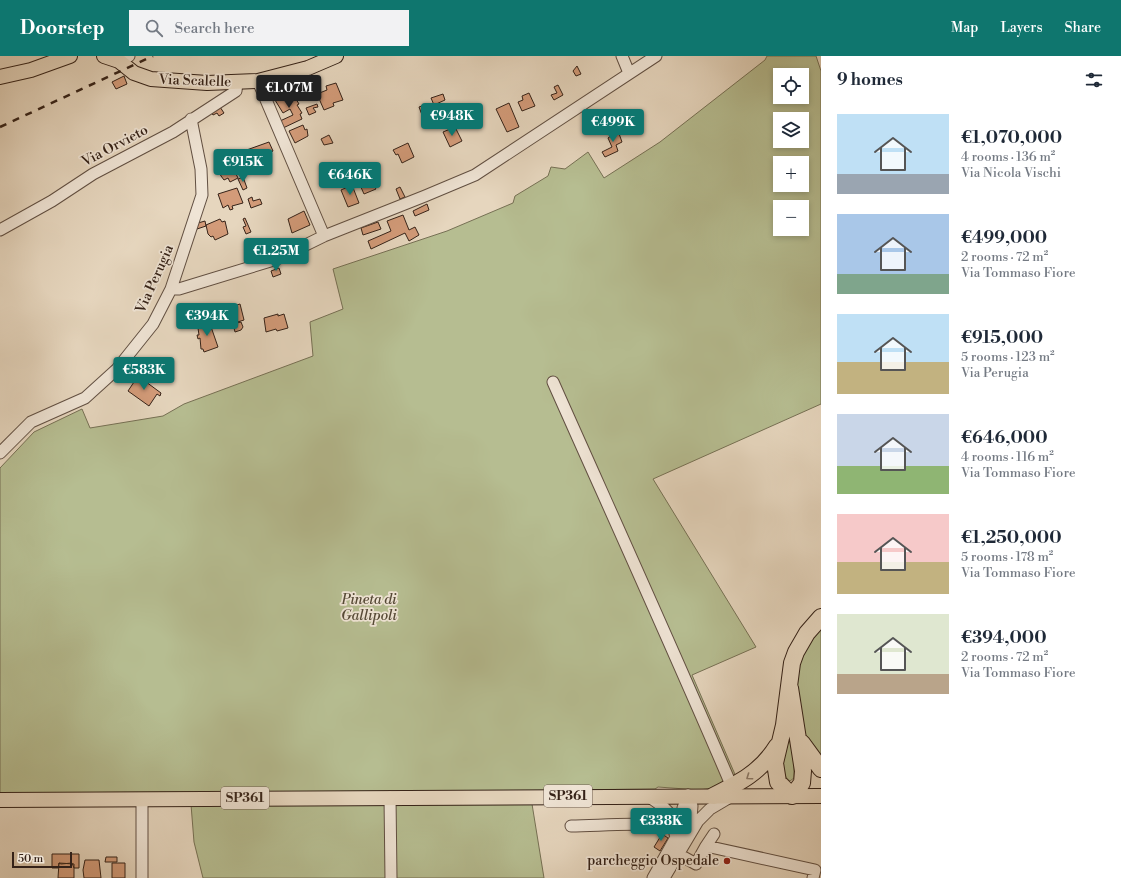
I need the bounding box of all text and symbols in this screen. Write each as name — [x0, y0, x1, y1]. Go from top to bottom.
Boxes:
search box — [129, 10, 409, 46]
text: Doorstep — [20, 16, 105, 40]
icon: search — [143, 17, 165, 39]
text: Search here — [175, 19, 255, 38]
text: Map — [951, 19, 978, 37]
text: Layers — [1000, 19, 1043, 37]
text: Share — [1065, 19, 1101, 37]
map controls — [773, 68, 809, 236]
button: locate — [773, 68, 809, 104]
text: 9 homes — [837, 69, 903, 91]
icon: filters — [1083, 69, 1105, 91]
street label: Via Scalelle — [157, 71, 232, 91]
pin: €1.07M — [256, 75, 322, 109]
text: €1.07M — [265, 80, 313, 96]
pin: €948K — [424, 103, 480, 137]
text: €948K — [430, 108, 474, 124]
pin: €499K — [585, 109, 641, 143]
button: layers — [773, 112, 809, 148]
text: €499K — [591, 114, 635, 130]
street label: Via Orvieto — [78, 121, 151, 171]
text: €1,070,000 — [961, 127, 1062, 149]
icon: home — [869, 130, 917, 178]
pin: €915K — [215, 149, 271, 183]
text: 4 rooms · 136 m² — [961, 149, 1055, 165]
text: €915K — [222, 154, 264, 170]
button: + — [773, 156, 809, 192]
pin: €646K — [322, 162, 378, 196]
text: Via Nicola Vischi — [961, 165, 1061, 181]
text: €646K — [328, 167, 372, 183]
button: − — [773, 200, 809, 236]
text: €499,000 — [961, 227, 1047, 249]
icon: home — [869, 230, 917, 278]
pin: €1.25M — [243, 238, 309, 272]
street label: Via Perugia — [132, 241, 178, 317]
text: €1.25M — [253, 243, 299, 259]
text: 2 rooms · 72 m² — [961, 249, 1048, 265]
text: Via Tommaso Fiore — [961, 265, 1075, 281]
pin: €394K — [179, 303, 235, 337]
text: €394K — [185, 308, 229, 324]
text: €915,000 — [961, 327, 1043, 349]
icon: home — [869, 330, 917, 378]
text: 5 rooms · 123 m² — [961, 349, 1055, 365]
pin: €583K — [116, 357, 172, 391]
text: €583K — [122, 362, 166, 378]
text: Via Perugia — [961, 365, 1029, 381]
text: €646,000 — [961, 427, 1048, 449]
icon: home — [869, 430, 917, 478]
text: 4 rooms · 116 m² — [961, 449, 1054, 465]
text: Via Tommaso Fiore — [961, 465, 1075, 481]
text: €1,250,000 — [961, 527, 1062, 549]
icon: home — [869, 530, 917, 578]
text: 5 rooms · 178 m² — [961, 549, 1053, 565]
text: Via Tommaso Fiore — [961, 565, 1075, 581]
park label: Pineta di Gallipoli — [340, 591, 398, 625]
text: €394,000 — [961, 627, 1047, 649]
icon: home — [869, 630, 917, 678]
text: 2 rooms · 72 m² — [961, 649, 1048, 665]
text: Via Tommaso Fiore — [961, 665, 1075, 681]
one-way arrow — [746, 772, 753, 780]
road number: SP361 — [544, 785, 592, 807]
road number: SP361 — [221, 787, 269, 809]
pin: €338K — [633, 808, 689, 842]
text: €338K — [640, 813, 682, 829]
scale bar — [12, 850, 72, 869]
text: 50 m — [18, 852, 43, 866]
place label: parcheggio Ospedale — [587, 852, 719, 870]
marker: parcheggio Ospedale — [722, 856, 732, 866]

